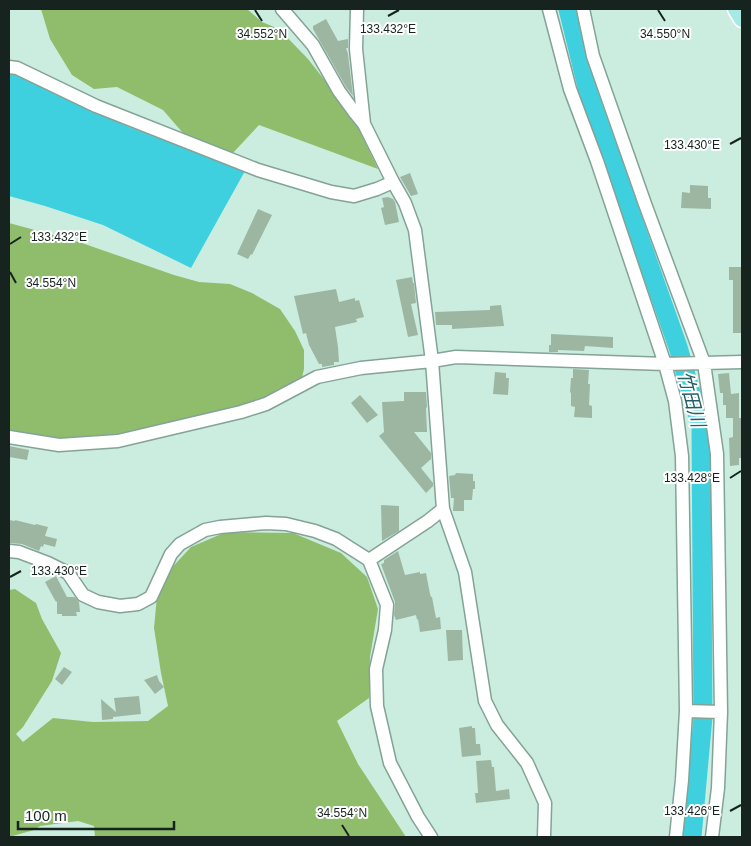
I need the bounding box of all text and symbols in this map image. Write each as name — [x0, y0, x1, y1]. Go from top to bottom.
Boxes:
text: 133.432°E — [360, 22, 416, 36]
text: 34.552°N — [237, 27, 287, 41]
text: 34.550°N — [640, 27, 690, 41]
text: 133.430°E — [664, 138, 720, 152]
text: 133.432°E — [31, 230, 87, 244]
text: 34.554°N — [26, 276, 76, 290]
water label: 竹田川 — [674, 369, 710, 431]
text: 133.428°E — [664, 471, 720, 485]
text: 133.430°E — [31, 564, 87, 578]
scale bar — [18, 798, 174, 830]
text: 133.426°E — [664, 804, 720, 818]
text: 34.554°N — [317, 806, 367, 820]
text: 100 m — [25, 807, 67, 824]

